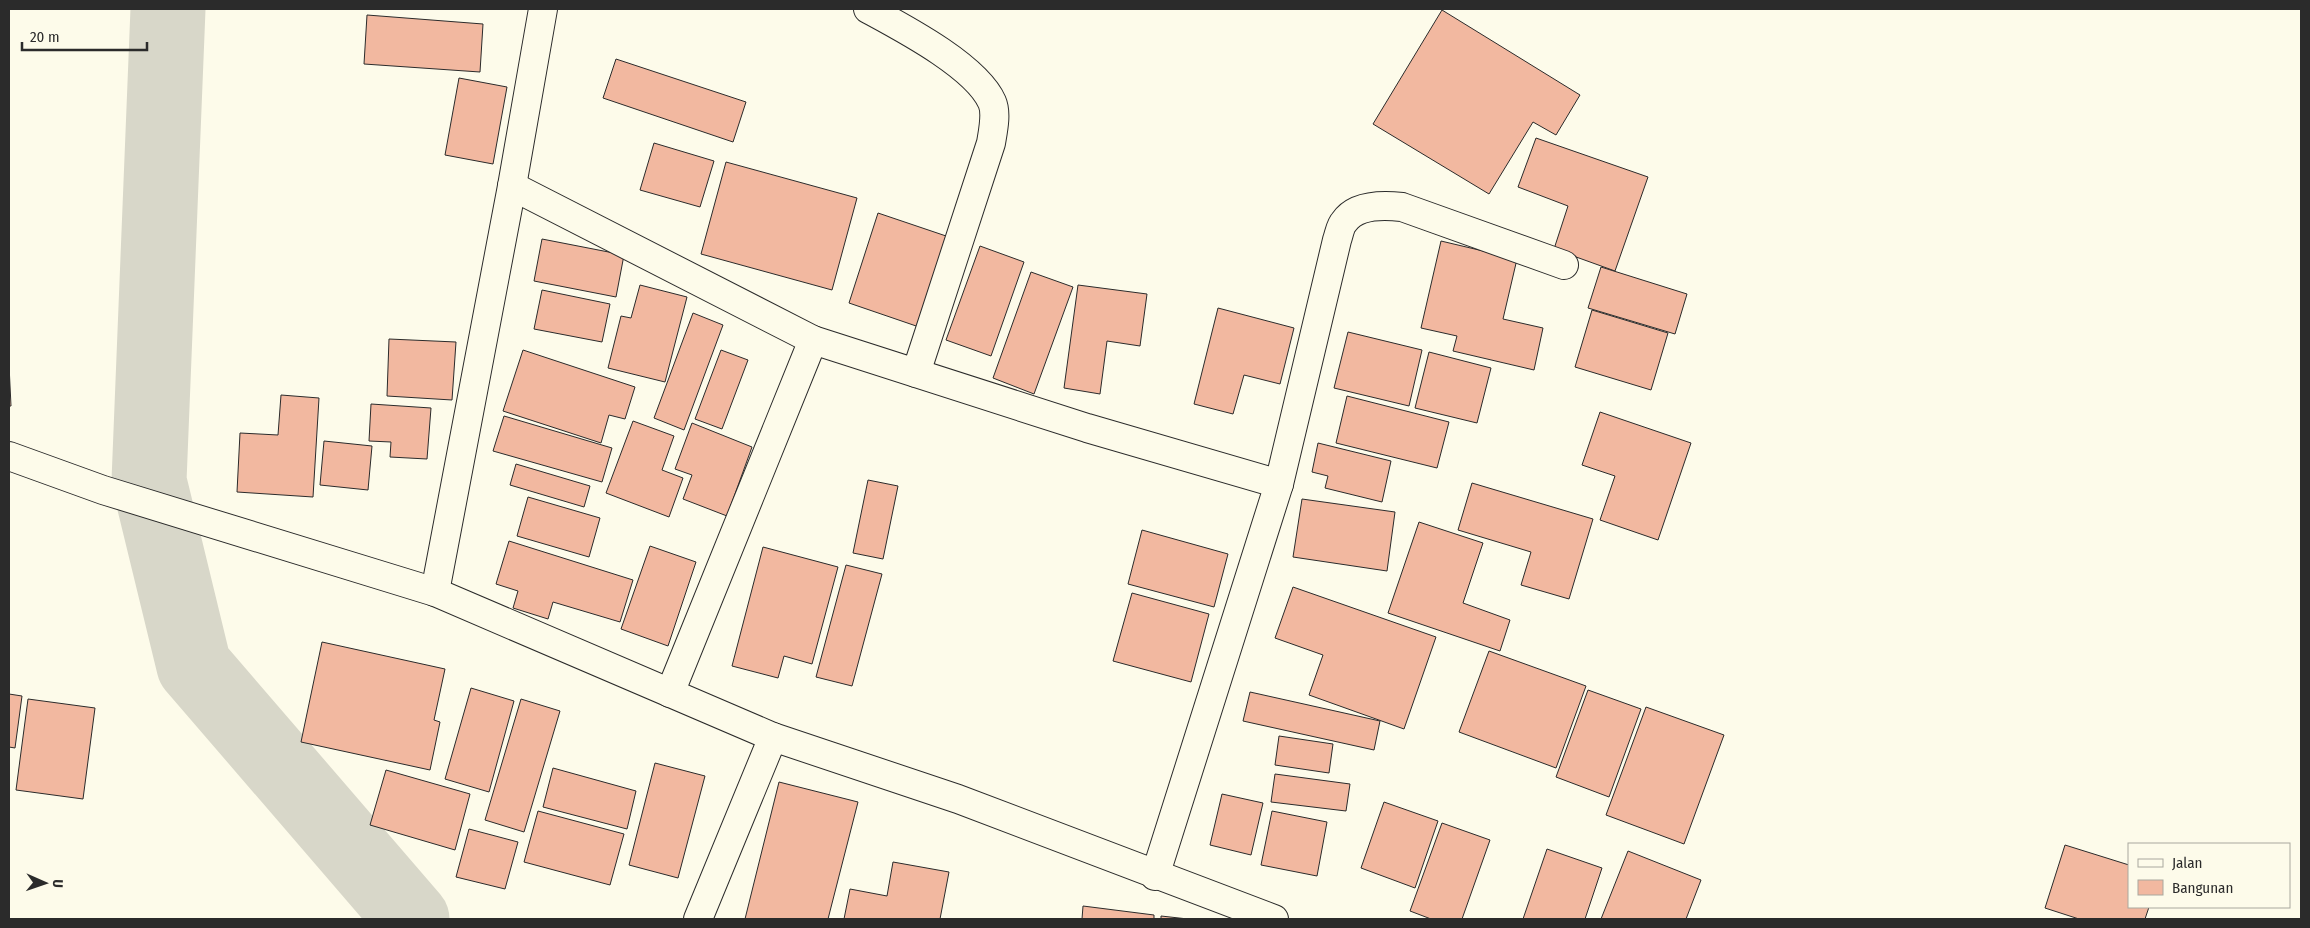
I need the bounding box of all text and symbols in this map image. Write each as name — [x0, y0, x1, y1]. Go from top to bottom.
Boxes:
scale bar — [22, 20, 148, 52]
text: 20 m — [30, 28, 60, 46]
legend — [2128, 843, 2290, 908]
text: Jalan — [2172, 854, 2202, 872]
north arrow — [20, 858, 70, 908]
text: U — [49, 879, 66, 888]
text: Bangunan — [2172, 879, 2233, 897]

